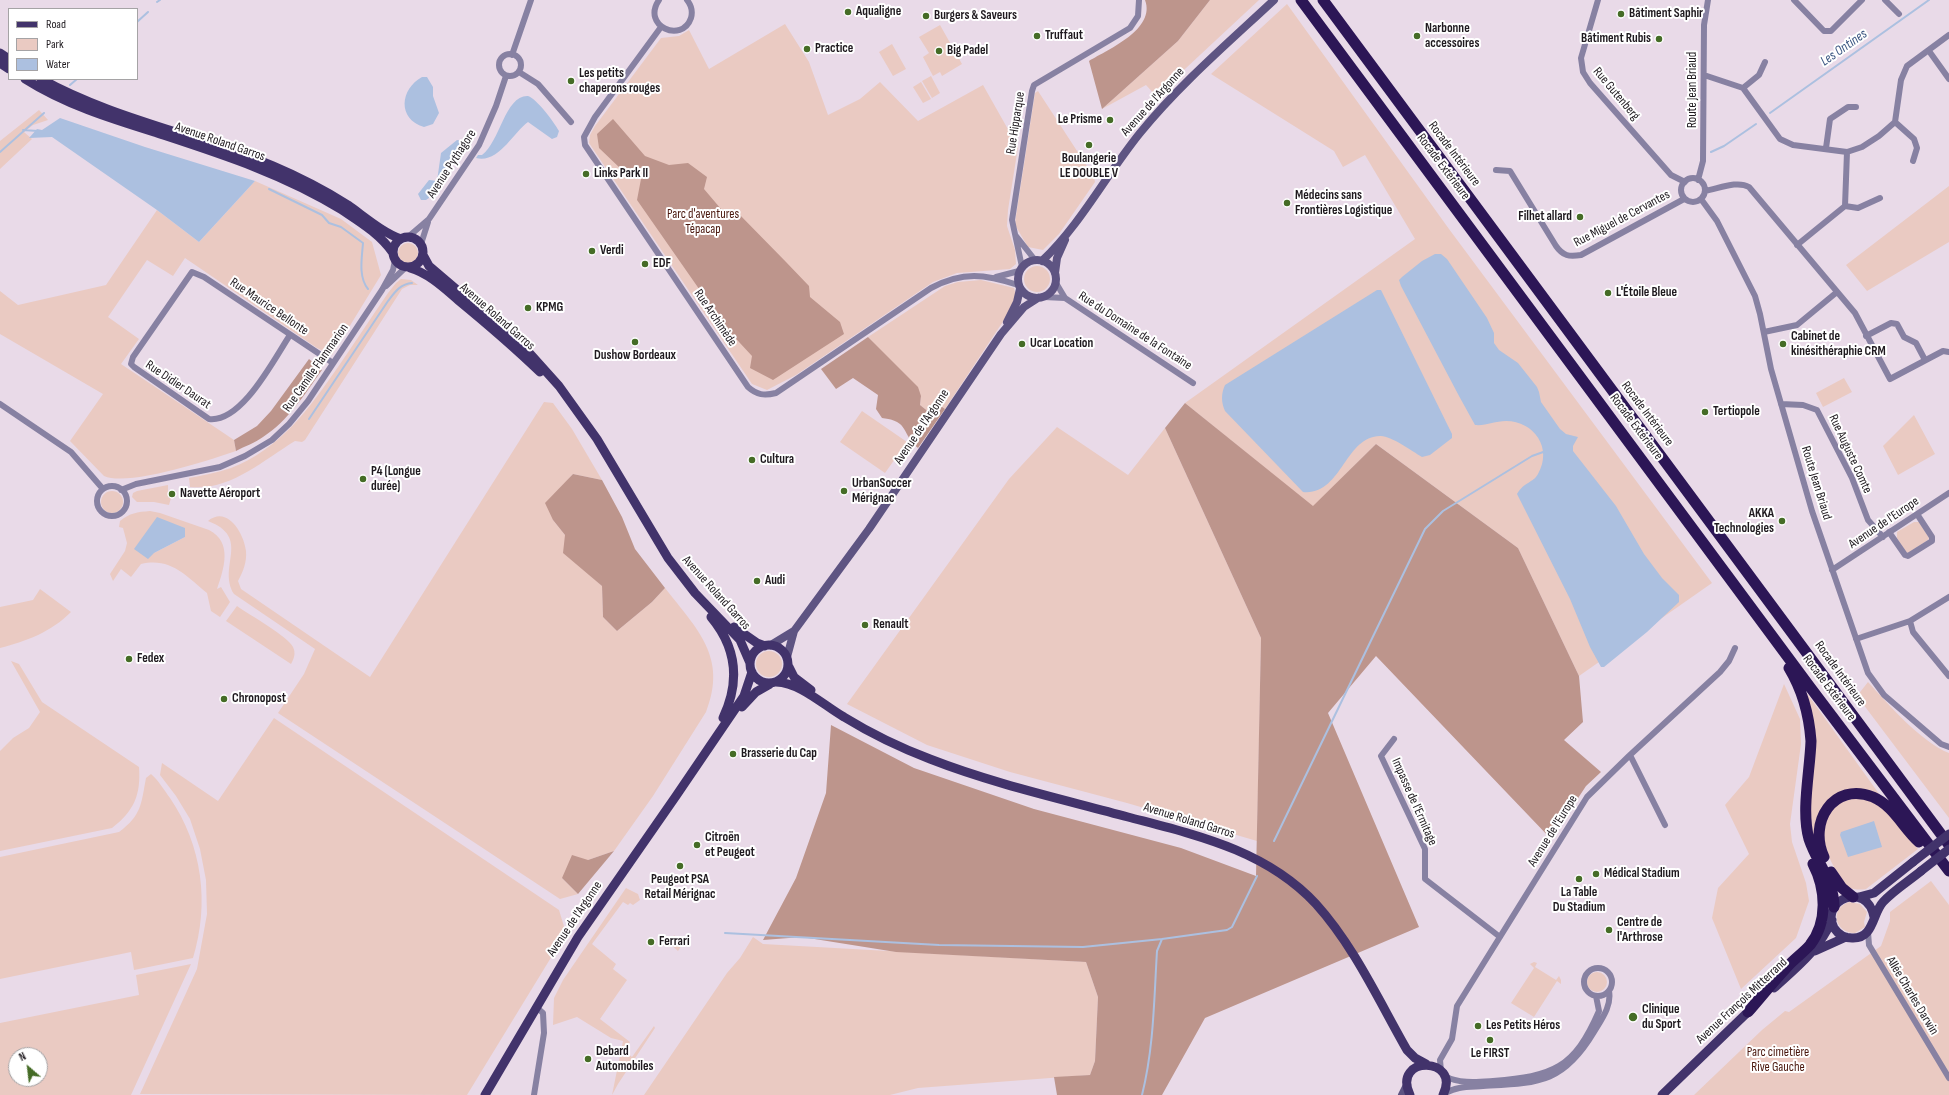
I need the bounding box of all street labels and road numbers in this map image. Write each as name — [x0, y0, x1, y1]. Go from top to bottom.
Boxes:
street label: Route Jean Briaud — [1685, 52, 1701, 128]
street label: Avenue de l'Argonne — [1118, 64, 1188, 140]
street label: Rue Gutenberg — [1589, 64, 1643, 124]
street label: Rue Hipparque — [1003, 91, 1029, 155]
street label: Avenue Roland Garros — [173, 119, 267, 165]
street label: Rocade Intérieure — [1425, 119, 1483, 189]
street label: Avenue Pythagore — [424, 127, 480, 201]
street label: Rocade Extérieure — [1413, 131, 1473, 203]
street label: Rue Miguel de Cervantes — [1571, 187, 1673, 251]
street label: Rue Maurice Bellonte — [227, 275, 311, 339]
street label: Avenue Roland Garros — [456, 280, 538, 354]
street label: Rue Archimède — [690, 287, 740, 349]
street label: Rue du Domaine de la Fontaine — [1075, 288, 1195, 374]
street label: Rue Camille Flammarion — [280, 321, 352, 415]
street label: Rue Didier Daurat — [142, 357, 214, 413]
street label: Rocade Intérieure — [1618, 379, 1676, 449]
street label: Avenue de l'Argonne — [891, 387, 953, 467]
street label: Rocade Extérieure — [1606, 391, 1666, 463]
street label: Rue Auguste Comte — [1825, 412, 1875, 496]
street label: Route Jean Briaud — [1797, 444, 1835, 522]
street label: Avenue de l'Europe — [1846, 494, 1922, 552]
street label: Avenue Roland Garros — [679, 553, 753, 633]
street label: Rocade Intérieure — [1811, 638, 1869, 710]
street label: Rocade Extérieure — [1799, 652, 1859, 724]
street label: Impasse de l'Ermitage — [1388, 756, 1440, 848]
street label: Avenue de l'Europe — [1525, 792, 1581, 870]
street label: Avenue Roland Garros — [1142, 800, 1236, 842]
street label: Avenue de l'Argonne — [544, 879, 606, 959]
street label: Allée Charles Darwin — [1883, 954, 1941, 1038]
street label: Avenue François Mitterrand — [1693, 955, 1791, 1047]

